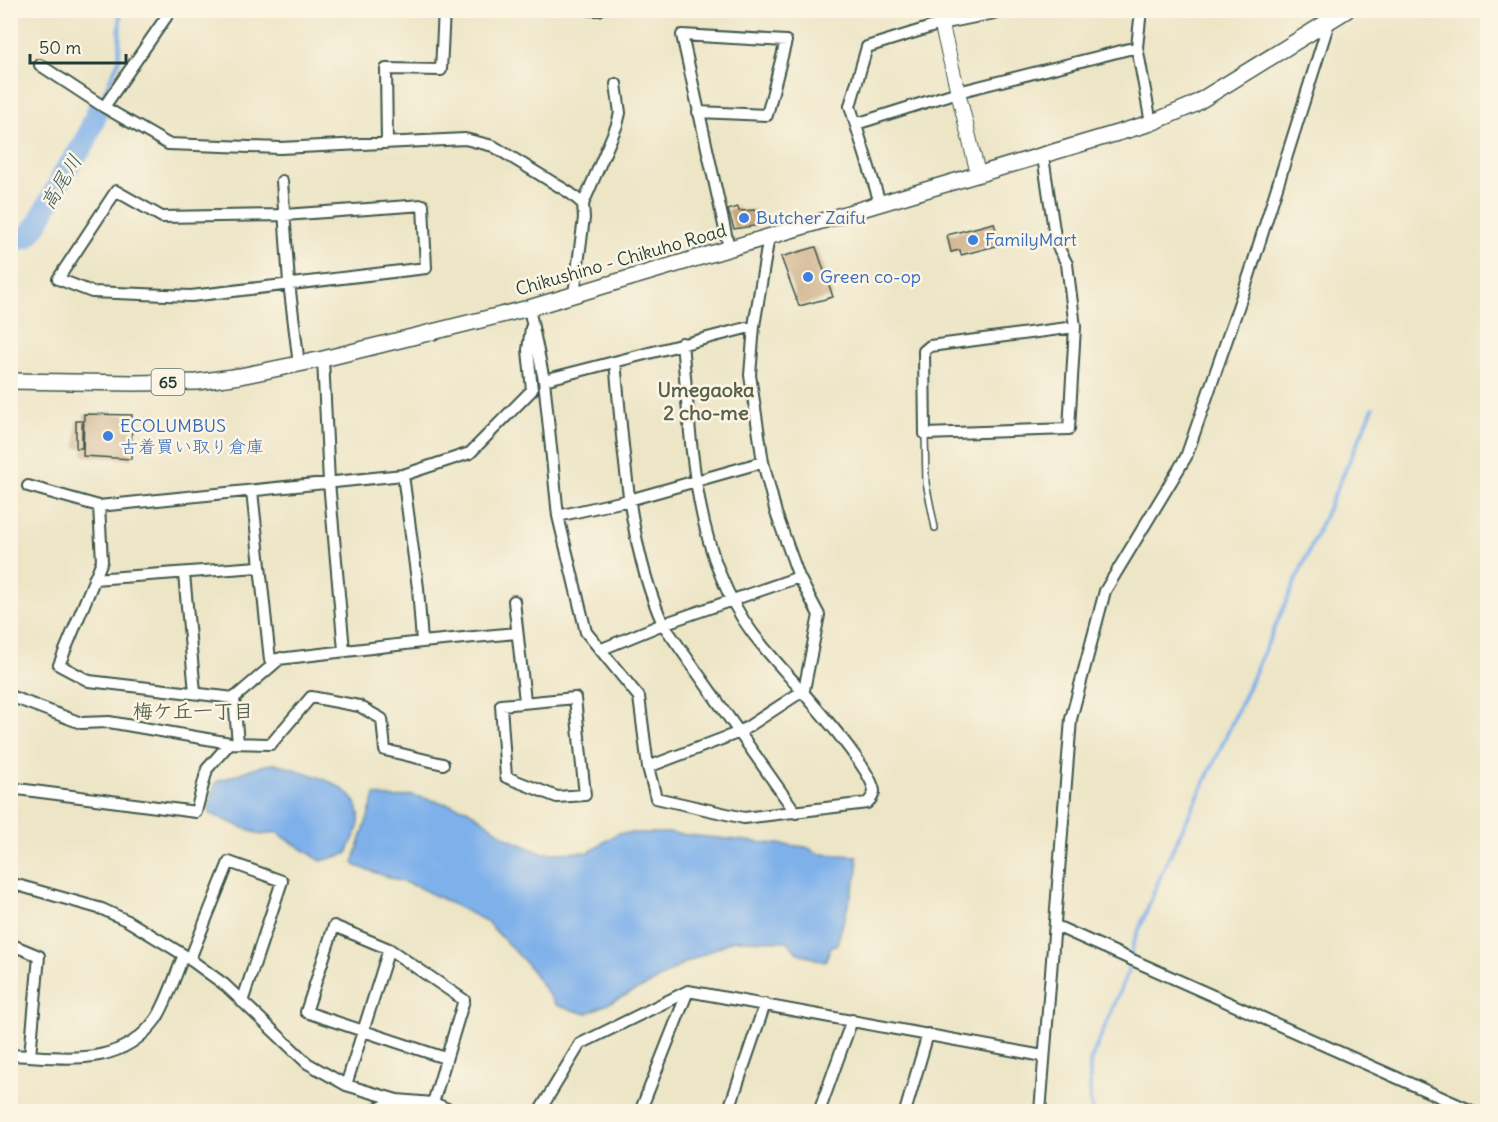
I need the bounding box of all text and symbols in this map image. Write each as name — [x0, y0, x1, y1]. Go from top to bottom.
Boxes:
scale bar — [30, 27, 126, 65]
text: 50 m — [39, 36, 81, 59]
water label: 高尾川 — [34, 150, 87, 214]
place label: Butcher Zaifu — [756, 206, 866, 229]
marker: Butcher Zaifu — [737, 211, 751, 225]
street label: Chikushino - Chikuho Road — [513, 218, 729, 301]
place label: FamilyMart — [985, 228, 1077, 251]
marker: FamilyMart — [966, 233, 980, 247]
place label: Green co-op — [820, 265, 921, 288]
marker: Green co-op — [801, 270, 815, 284]
road number: 65 — [152, 369, 184, 395]
district label: Umegaoka 2 cho-me — [658, 377, 755, 425]
place label: ECOLUMBUS 古着買い取り倉庫 — [120, 414, 264, 458]
marker: ECOLUMBUS 古着買い取り倉庫 — [101, 429, 115, 443]
district label: 梅ケ丘一丁目 — [133, 698, 253, 723]

